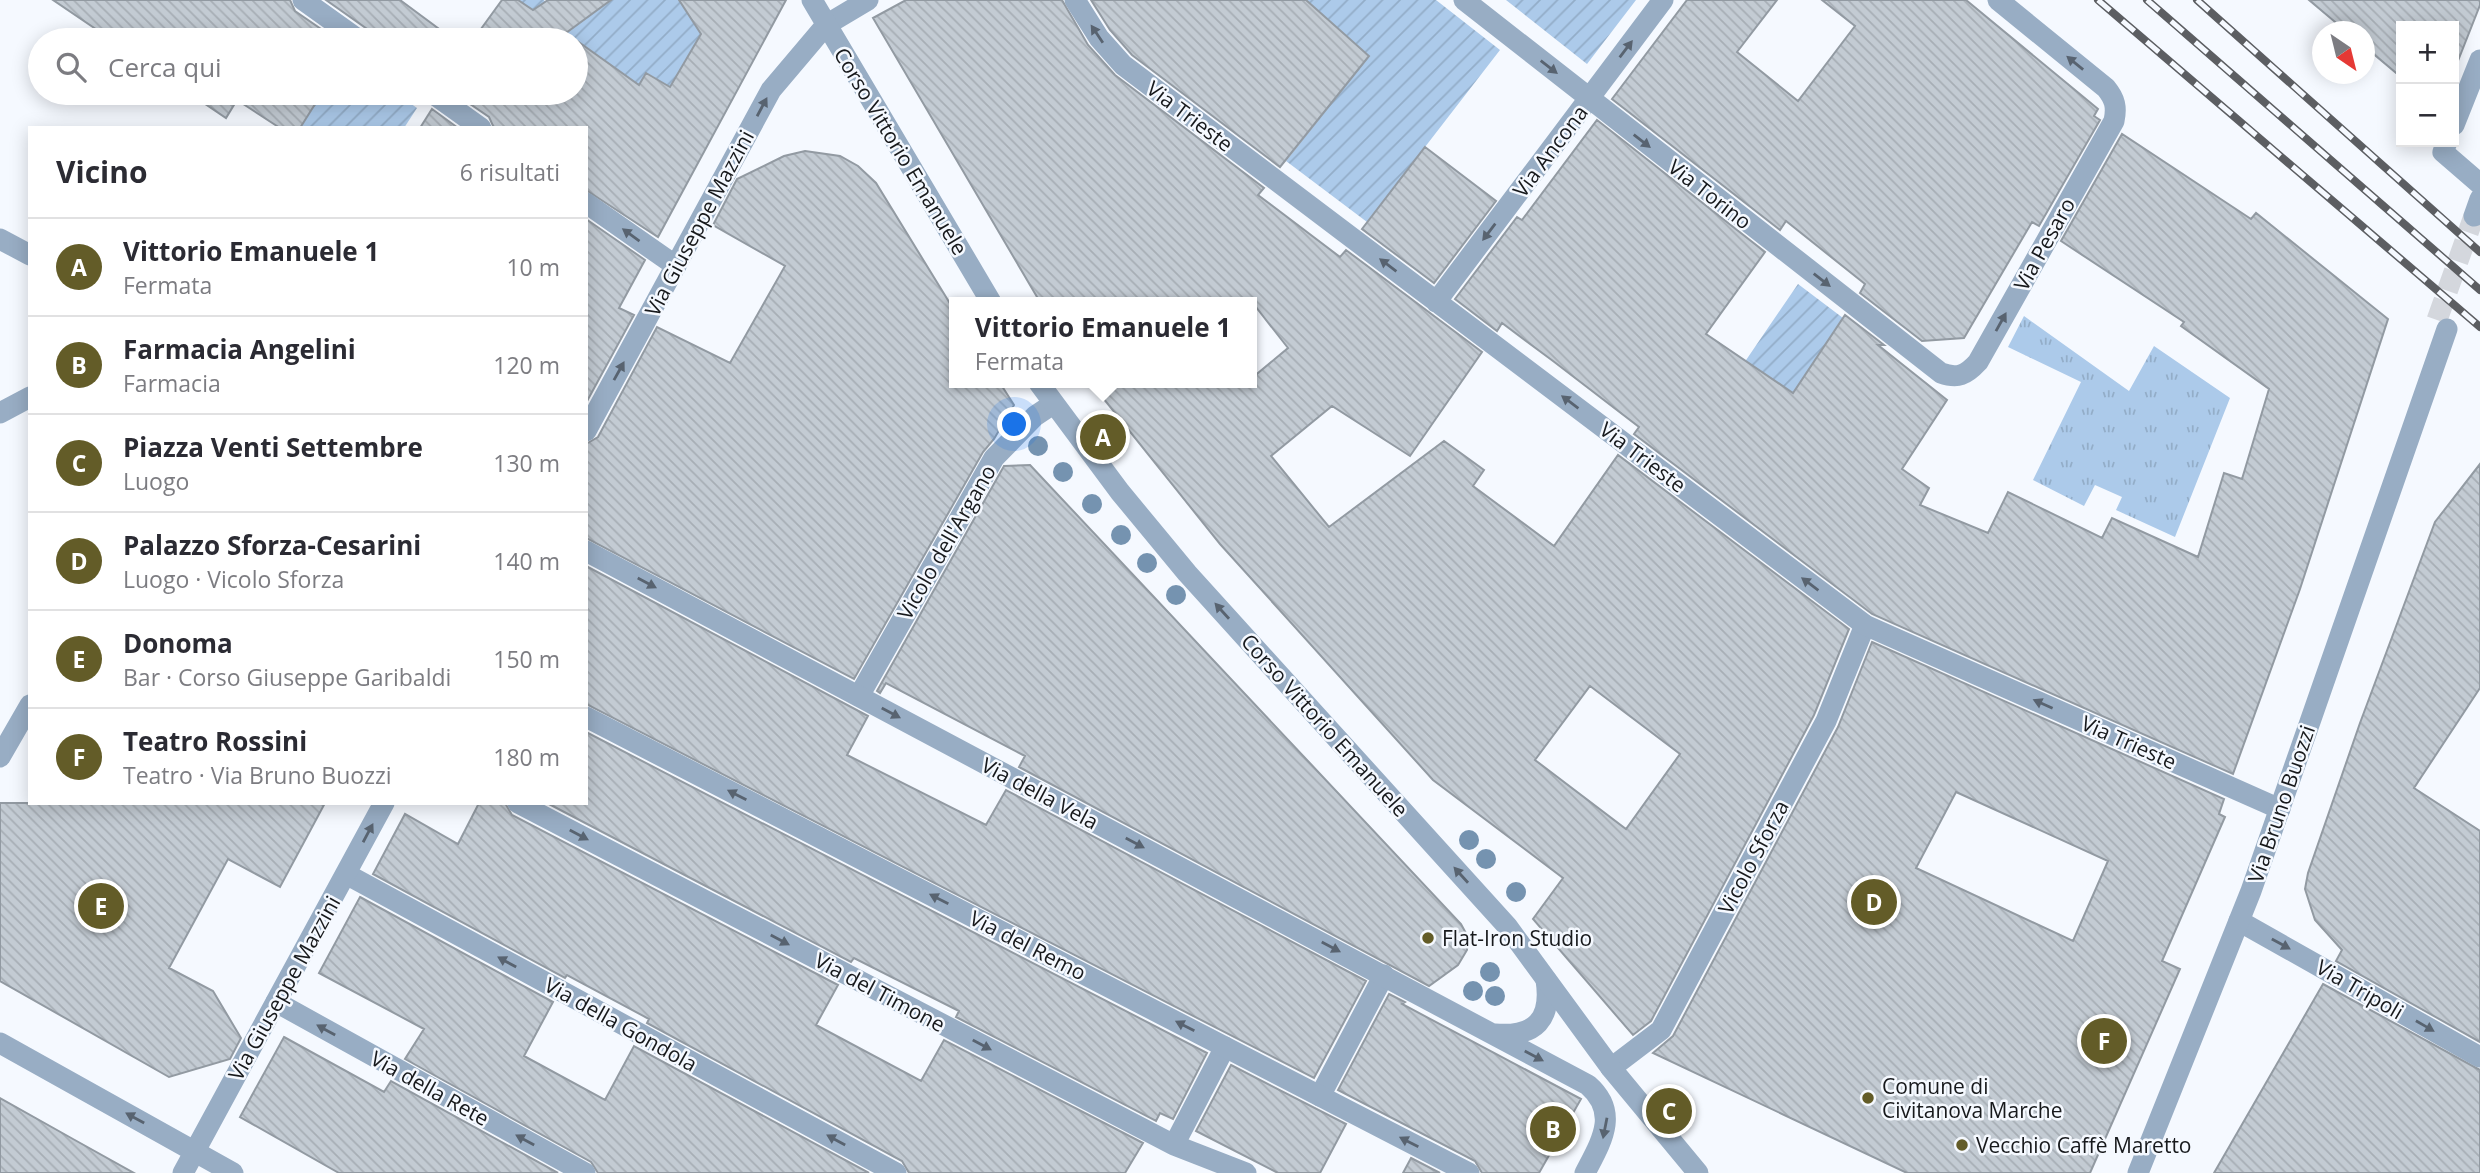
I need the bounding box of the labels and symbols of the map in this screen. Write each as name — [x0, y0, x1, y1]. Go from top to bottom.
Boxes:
north arrow — [2312, 21, 2375, 84]
one-way arrow — [1090, 25, 1104, 43]
one-way arrow — [1618, 41, 1633, 59]
street label: Corso Vittorio Emanuele — [828, 42, 974, 260]
one-way arrow — [2067, 56, 2084, 71]
one-way arrow — [1540, 60, 1558, 74]
street label: Via Trieste — [1141, 74, 1239, 158]
one-way arrow — [756, 97, 768, 116]
street label: Via Ancona — [1506, 99, 1594, 203]
street label: Via Giuseppe Mazzini — [638, 125, 760, 321]
one-way arrow — [1633, 133, 1651, 148]
street label: Via Torino — [1663, 153, 1757, 235]
street label: Via Pesaro — [2007, 192, 2081, 296]
one-way arrow — [1482, 223, 1496, 241]
one-way arrow — [622, 228, 640, 242]
one-way arrow — [1380, 258, 1398, 273]
one-way arrow — [1813, 273, 1831, 287]
one-way arrow — [1995, 312, 2007, 332]
one-way arrow — [613, 362, 625, 381]
one-way arrow — [1561, 396, 1579, 410]
your location — [997, 407, 1031, 441]
pin: A — [1080, 411, 1126, 463]
street label: Via Trieste — [1594, 415, 1692, 499]
street label: Vicolo dell'Argano — [890, 460, 1002, 624]
one-way arrow — [1802, 576, 1820, 591]
one-way arrow — [637, 577, 656, 589]
one-way arrow — [1214, 603, 1230, 620]
street label: Corso Vittorio Emanuele — [1235, 627, 1415, 823]
one-way arrow — [2033, 698, 2053, 710]
one-way arrow — [881, 707, 900, 719]
street label: Via Trieste — [2077, 709, 2181, 775]
street label: Via Bruno Buozzi — [2241, 721, 2321, 887]
street label: Via della Vela — [977, 750, 1103, 836]
one-way arrow — [727, 789, 747, 801]
street label: Vicolo Sforza — [1711, 795, 1795, 919]
one-way arrow — [362, 823, 374, 843]
one-way arrow — [569, 829, 589, 840]
one-way arrow — [1125, 837, 1144, 849]
one-way arrow — [1454, 867, 1469, 884]
pin: D — [1851, 876, 1897, 928]
pin: E — [78, 880, 124, 932]
street label: Via Giuseppe Mazzini — [222, 891, 346, 1085]
one-way arrow — [929, 894, 949, 905]
street label: Via del Remo — [965, 904, 1091, 986]
place label: Flat-Iron Studio — [1442, 924, 1592, 952]
marker: Flat-Iron Studio — [1420, 930, 1436, 946]
one-way arrow — [771, 934, 790, 946]
one-way arrow — [2271, 938, 2291, 950]
one-way arrow — [1321, 941, 1340, 953]
street label: Via del Timone — [810, 946, 950, 1038]
street label: Via Tripoli — [2311, 953, 2409, 1025]
one-way arrow — [497, 956, 517, 967]
street label: Via della Gondola — [540, 970, 702, 1078]
pin: F — [2081, 1015, 2127, 1067]
one-way arrow — [1175, 1020, 1195, 1032]
one-way arrow — [2415, 1020, 2434, 1032]
one-way arrow — [316, 1024, 336, 1036]
one-way arrow — [972, 1040, 992, 1051]
street label: Via della Rete — [366, 1044, 494, 1132]
one-way arrow — [1525, 1050, 1544, 1062]
place label: Comune di Civitanova Marche — [1882, 1072, 2062, 1124]
pin: C — [1646, 1085, 1692, 1137]
marker: Comune di Civitanova Marche — [1860, 1090, 1876, 1106]
pin: B — [1530, 1103, 1576, 1155]
one-way arrow — [126, 1112, 145, 1124]
one-way arrow — [1599, 1118, 1610, 1140]
place label: Vecchio Caffè Maretto — [1976, 1131, 2192, 1159]
one-way arrow — [515, 1134, 535, 1146]
one-way arrow — [826, 1135, 846, 1146]
one-way arrow — [1399, 1136, 1419, 1147]
marker: Vecchio Caffè Maretto — [1954, 1137, 1970, 1153]

